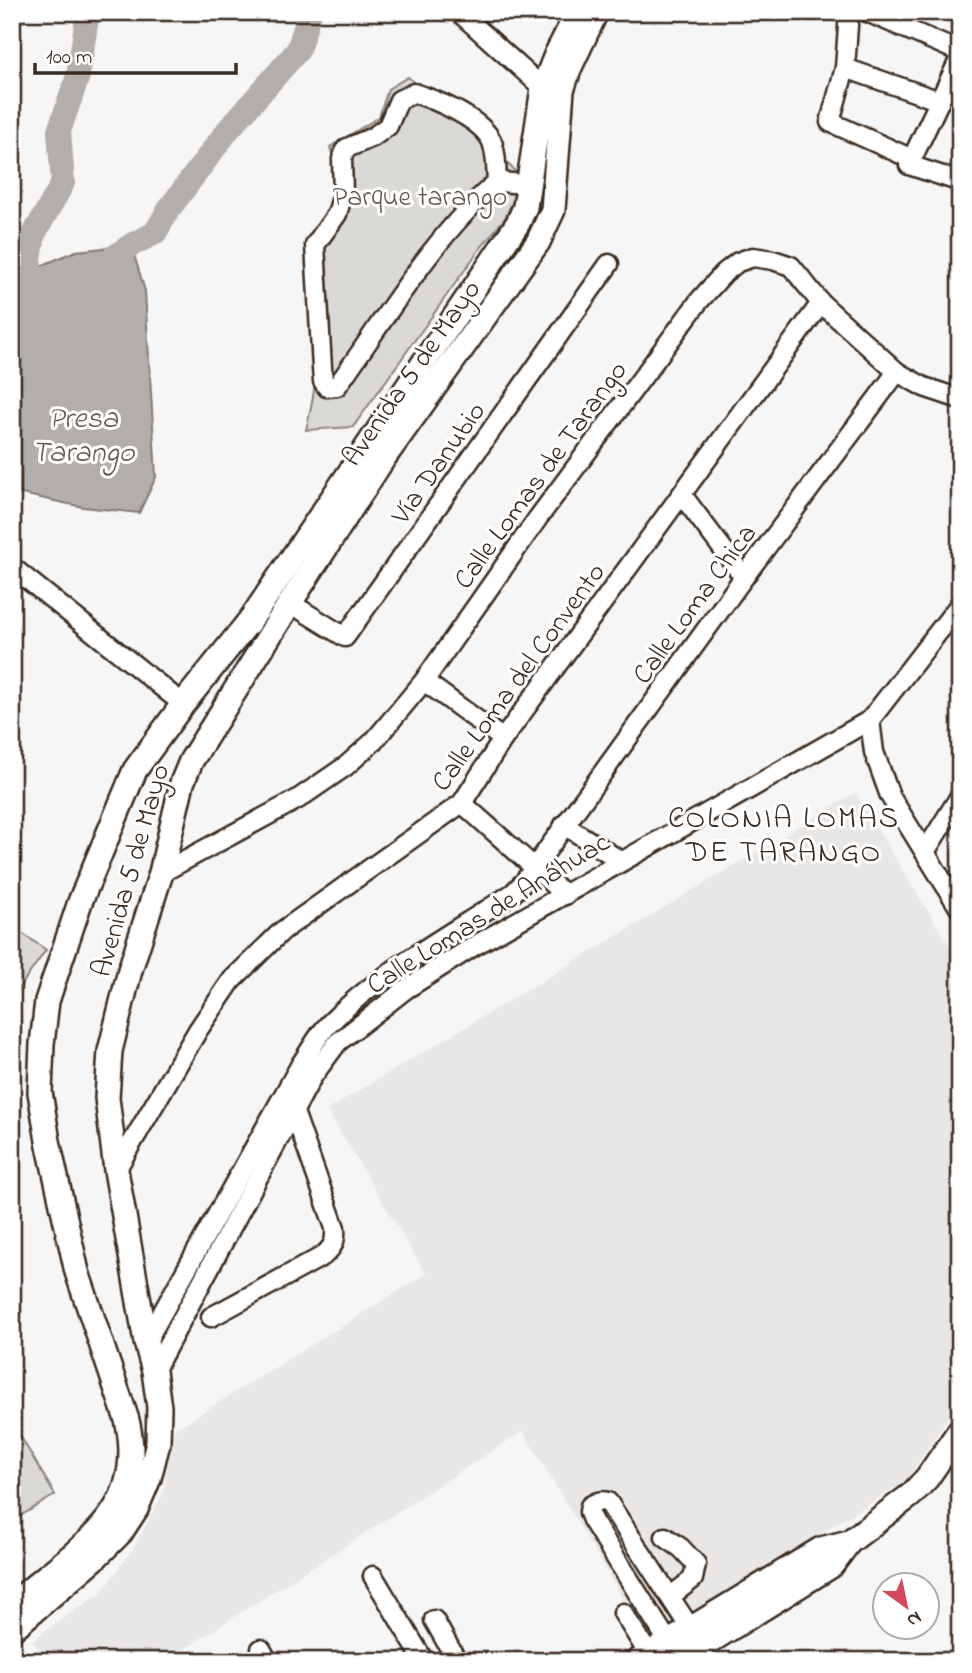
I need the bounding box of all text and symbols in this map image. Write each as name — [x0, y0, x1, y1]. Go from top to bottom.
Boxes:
scale bar — [35, 32, 236, 76]
text: 100 m — [46, 43, 92, 73]
park label: Parque tarango — [333, 178, 507, 219]
street label: Avenida 5 de Mayo — [333, 272, 493, 476]
street label: Calle Lomas de Tarango — [445, 353, 639, 599]
street label: Vía Danubio — [382, 394, 497, 535]
water label: Presa Tarango — [32, 398, 136, 476]
street label: Calle Loma Chica — [624, 516, 768, 694]
street label: Calle Loma del Convento — [423, 555, 617, 801]
street label: Avenida 5 de Mayo — [82, 760, 182, 982]
district label: COLONIA LOMAS DE TARANGO — [668, 798, 900, 876]
street label: Calle Lomas de Anáhuac — [359, 823, 619, 1006]
north arrow — [870, 1572, 940, 1642]
text: N — [901, 1603, 927, 1633]

